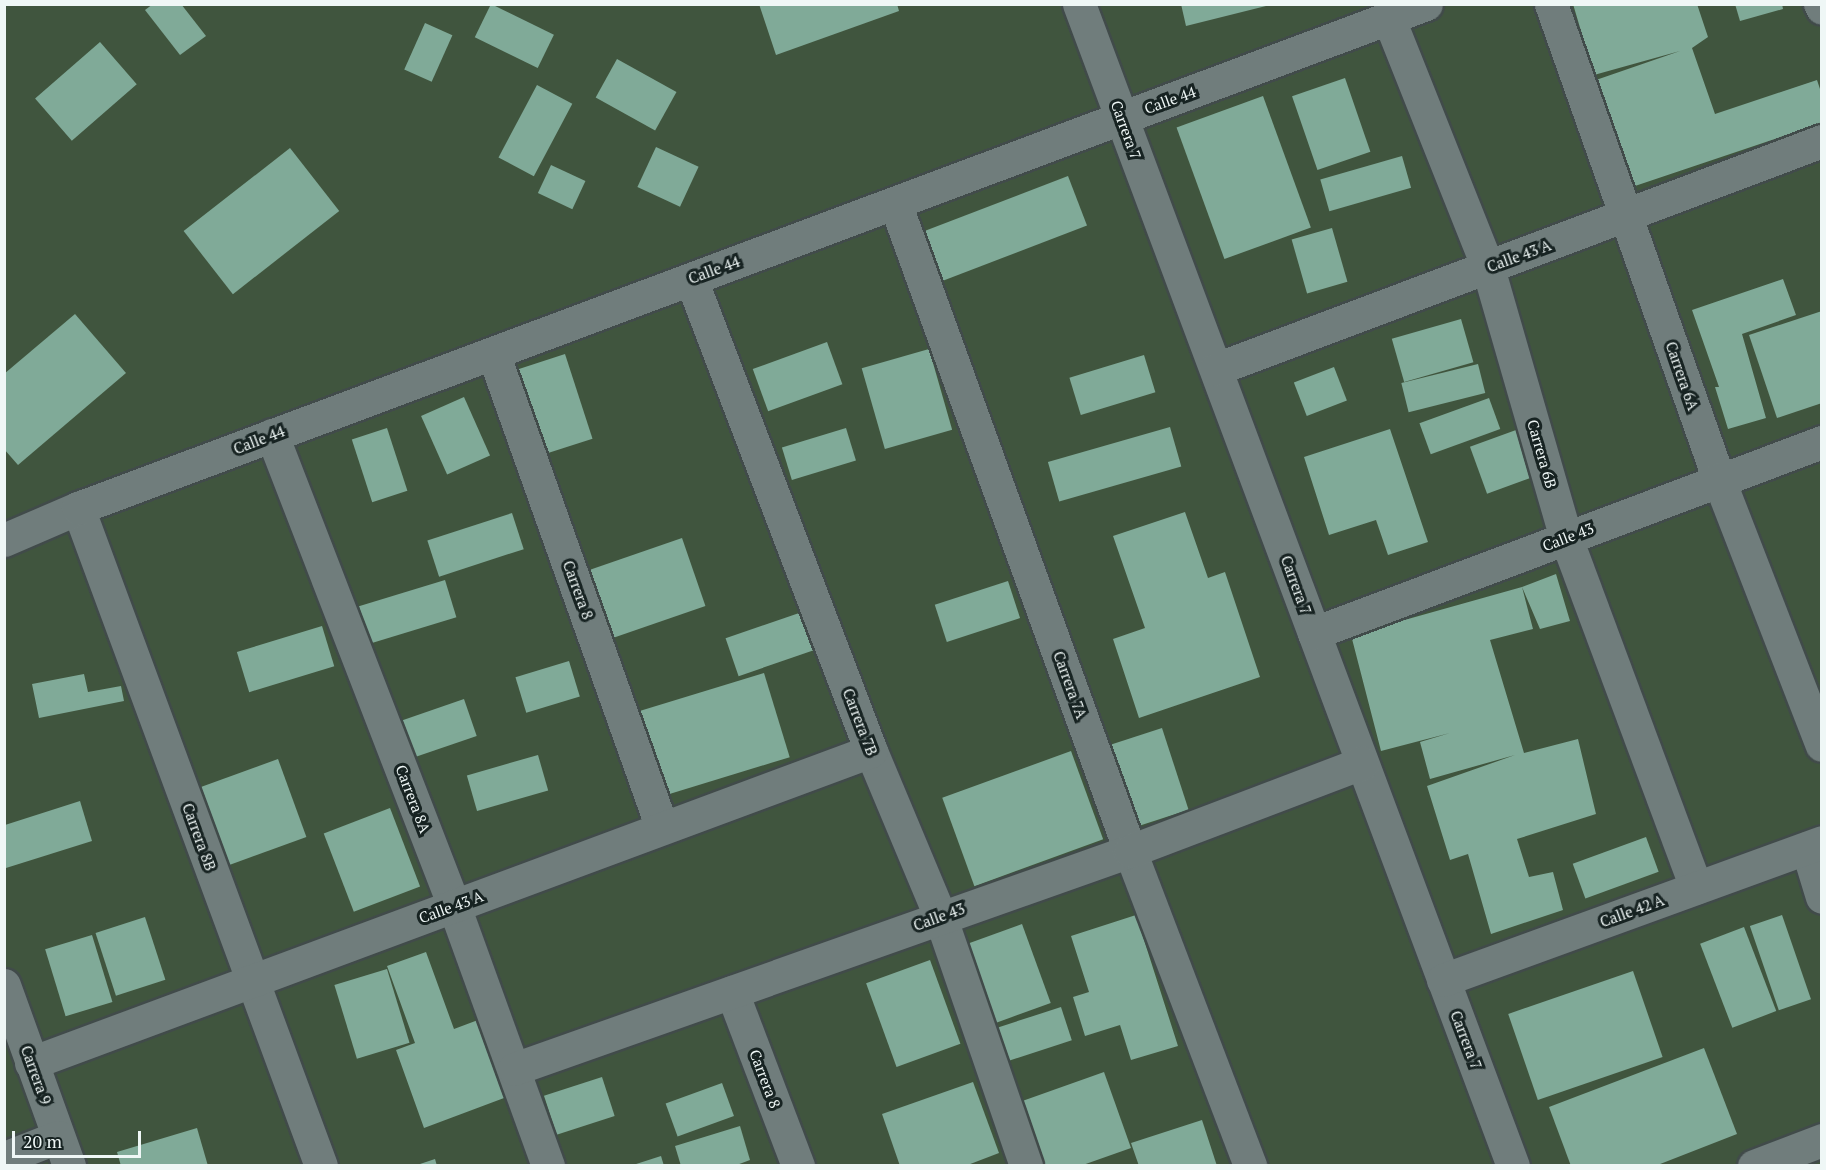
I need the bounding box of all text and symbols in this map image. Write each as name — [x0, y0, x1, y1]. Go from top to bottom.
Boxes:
street label: Calle 44 — [1142, 82, 1198, 118]
street label: Carrera 7 — [1107, 98, 1145, 162]
street label: Calle 43 A — [1484, 236, 1554, 276]
street label: Calle 44 — [686, 252, 742, 288]
street label: Carrera 6A — [1662, 339, 1702, 413]
street label: Carrera 6B — [1524, 418, 1560, 490]
street label: Calle 44 — [231, 422, 287, 458]
street label: Calle 43 — [1540, 519, 1596, 555]
street label: Carrera 7 — [1277, 553, 1315, 617]
street label: Carrera 8 — [559, 558, 597, 622]
street label: Carrera 7A — [1049, 649, 1091, 721]
street label: Carrera 7B — [839, 686, 881, 758]
street label: Carrera 8A — [392, 762, 434, 836]
street label: Carrera 8B — [178, 801, 220, 873]
street label: Calle 43 A — [416, 887, 486, 927]
street label: Calle 42 A — [1597, 891, 1667, 931]
street label: Calle 43 — [911, 899, 967, 935]
street label: Carrera 7 — [1447, 1008, 1485, 1072]
street label: Carrera 9 — [17, 1043, 55, 1107]
street label: Carrera 8 — [746, 1047, 784, 1111]
scale bar — [15, 1119, 144, 1157]
text: 20 m — [23, 1129, 62, 1153]

